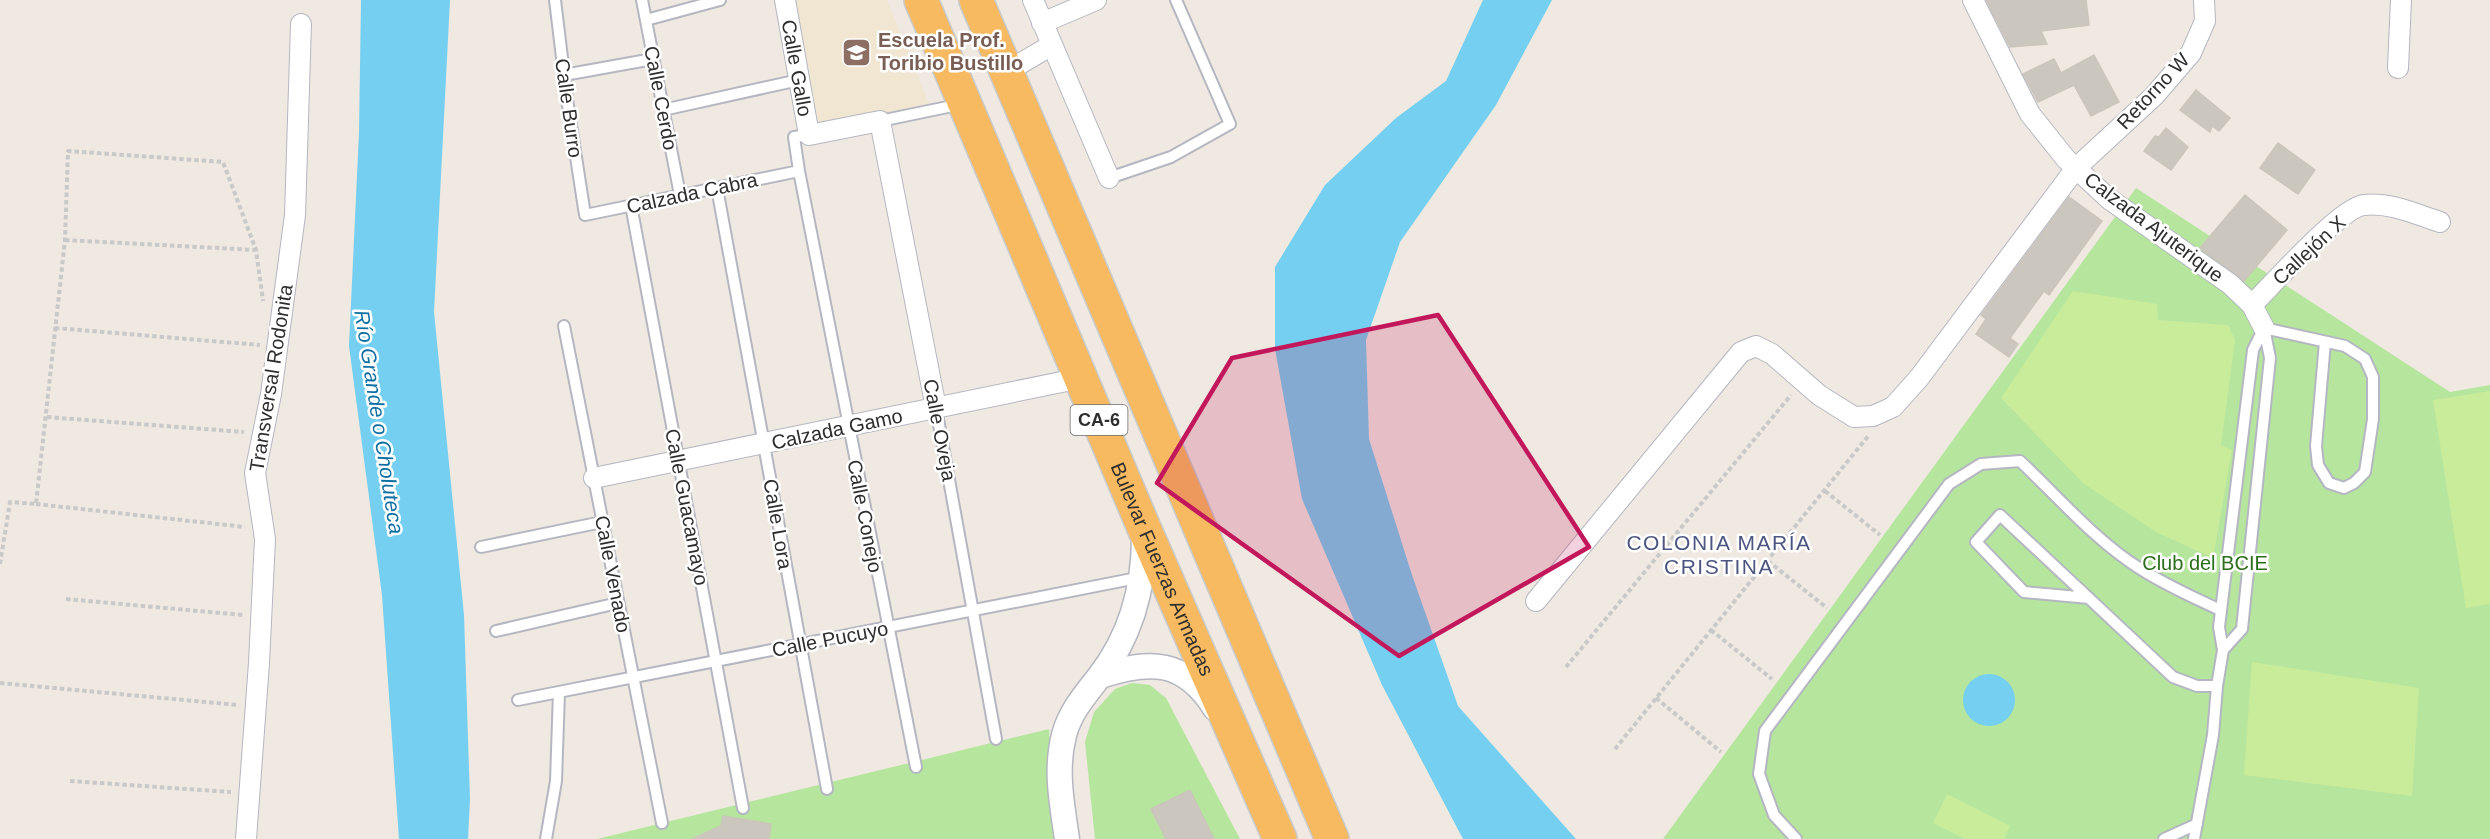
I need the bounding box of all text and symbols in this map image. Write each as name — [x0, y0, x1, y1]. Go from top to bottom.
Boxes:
street label: Calle Gallo — [778, 18, 816, 118]
place label: Escuela Prof. Toribio Bustillo — [878, 29, 1023, 74]
school or university icon: Escuela Prof. Toribio Bustillo — [841, 36, 873, 68]
street label: Calle Cerdo — [640, 44, 682, 152]
street label: Retorno W — [2112, 48, 2194, 133]
street label: Calle Burro — [551, 57, 587, 159]
street label: Calzada Cabra — [624, 168, 760, 218]
street label: Calzada Ajuterique — [2080, 168, 2228, 286]
street label: Callejón X — [2268, 211, 2350, 289]
street label: Transversal Rodonita — [245, 282, 297, 473]
water label: Río Grande o Choluteca — [350, 308, 409, 536]
street label: Calle Oveja — [919, 377, 961, 484]
street label: Calzada Gamo — [769, 404, 905, 454]
road number: CA-6 — [1070, 405, 1128, 435]
street label: Calle Guacamayo — [661, 427, 713, 587]
street label: Calle Conejo — [843, 458, 887, 574]
street label: Bulevar Fuerzas Armadas — [1107, 459, 1218, 679]
street label: Calle Lora — [759, 477, 797, 572]
street label: Calle Venado — [591, 514, 635, 634]
district label: COLONIA MARÍA CRISTINA — [1626, 531, 1812, 578]
park label: Club del BCIE — [2142, 552, 2268, 574]
street label: Calle Pucuyo — [770, 617, 890, 661]

